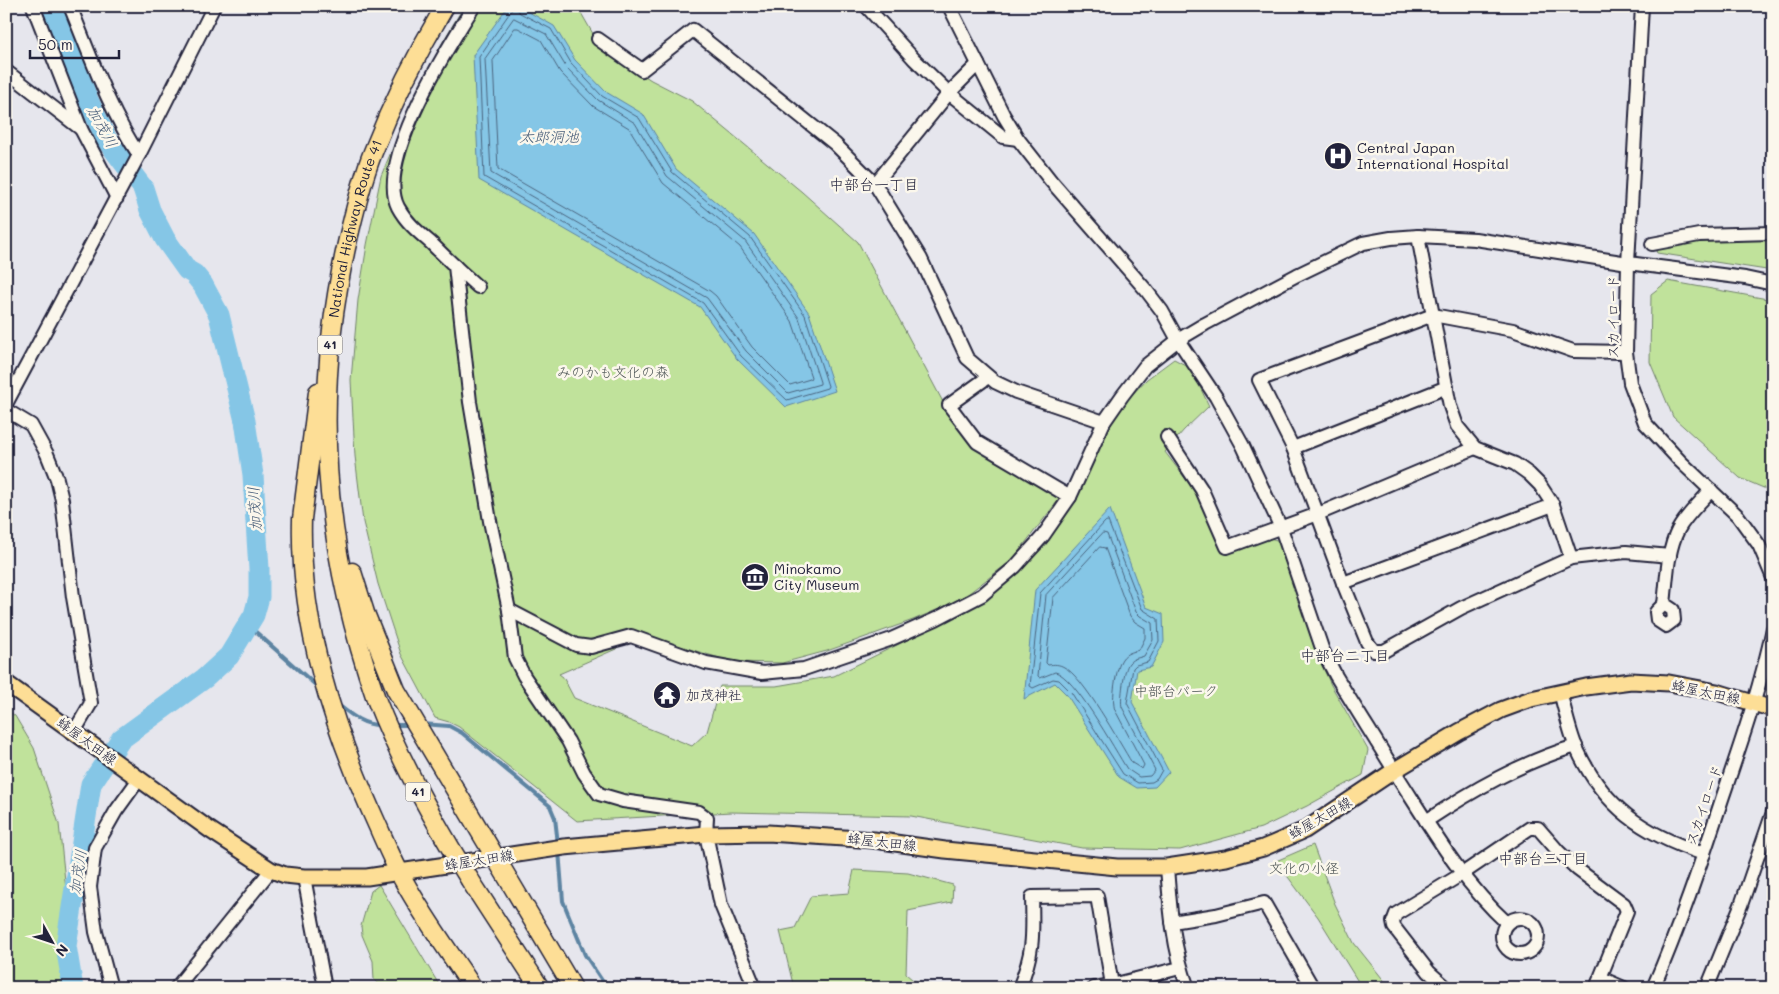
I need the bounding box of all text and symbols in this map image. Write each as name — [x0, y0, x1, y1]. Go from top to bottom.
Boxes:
scale bar — [30, 28, 119, 60]
text: 50 m — [38, 34, 73, 54]
water label: 加茂川 — [83, 102, 123, 151]
water label: 太郎洞池 — [519, 126, 580, 146]
street label: National Highway Route 41 — [324, 137, 386, 319]
place label: Central Japan International Hospital — [1357, 138, 1509, 173]
hospital icon: Central Japan International Hospital — [1323, 141, 1353, 171]
district label: 中部台一丁目 — [829, 174, 919, 194]
street label: スカイロード — [1603, 275, 1622, 359]
road number: 41 — [318, 336, 342, 354]
park label: みのかも文化の森 — [557, 362, 669, 381]
water label: 加茂川 — [242, 486, 266, 532]
place label: Minokamo City Museum — [774, 559, 859, 594]
museum icon: Minokamo City Museum — [740, 562, 770, 592]
district label: 中部台二丁目 — [1300, 645, 1390, 665]
street label: 蜂屋太田線 — [1670, 675, 1742, 708]
temple icon: 加茂神社 — [652, 680, 682, 710]
park label: 中部台パーク — [1134, 681, 1218, 700]
place label: 加茂神社 — [686, 685, 742, 704]
street label: 蜂屋太田線 — [53, 712, 121, 769]
street label: スカイロード — [1681, 762, 1726, 848]
road number: 41 — [406, 782, 430, 802]
street label: 蜂屋太田線 — [1285, 792, 1355, 843]
street label: 蜂屋太田線 — [846, 828, 918, 855]
street label: 蜂屋太田線 — [443, 845, 515, 874]
water label: 加茂川 — [64, 848, 90, 896]
district label: 中部台三丁目 — [1498, 848, 1588, 868]
park label: 文化の小径 — [1269, 858, 1339, 877]
north arrow — [28, 916, 78, 966]
text: N — [52, 940, 73, 961]

